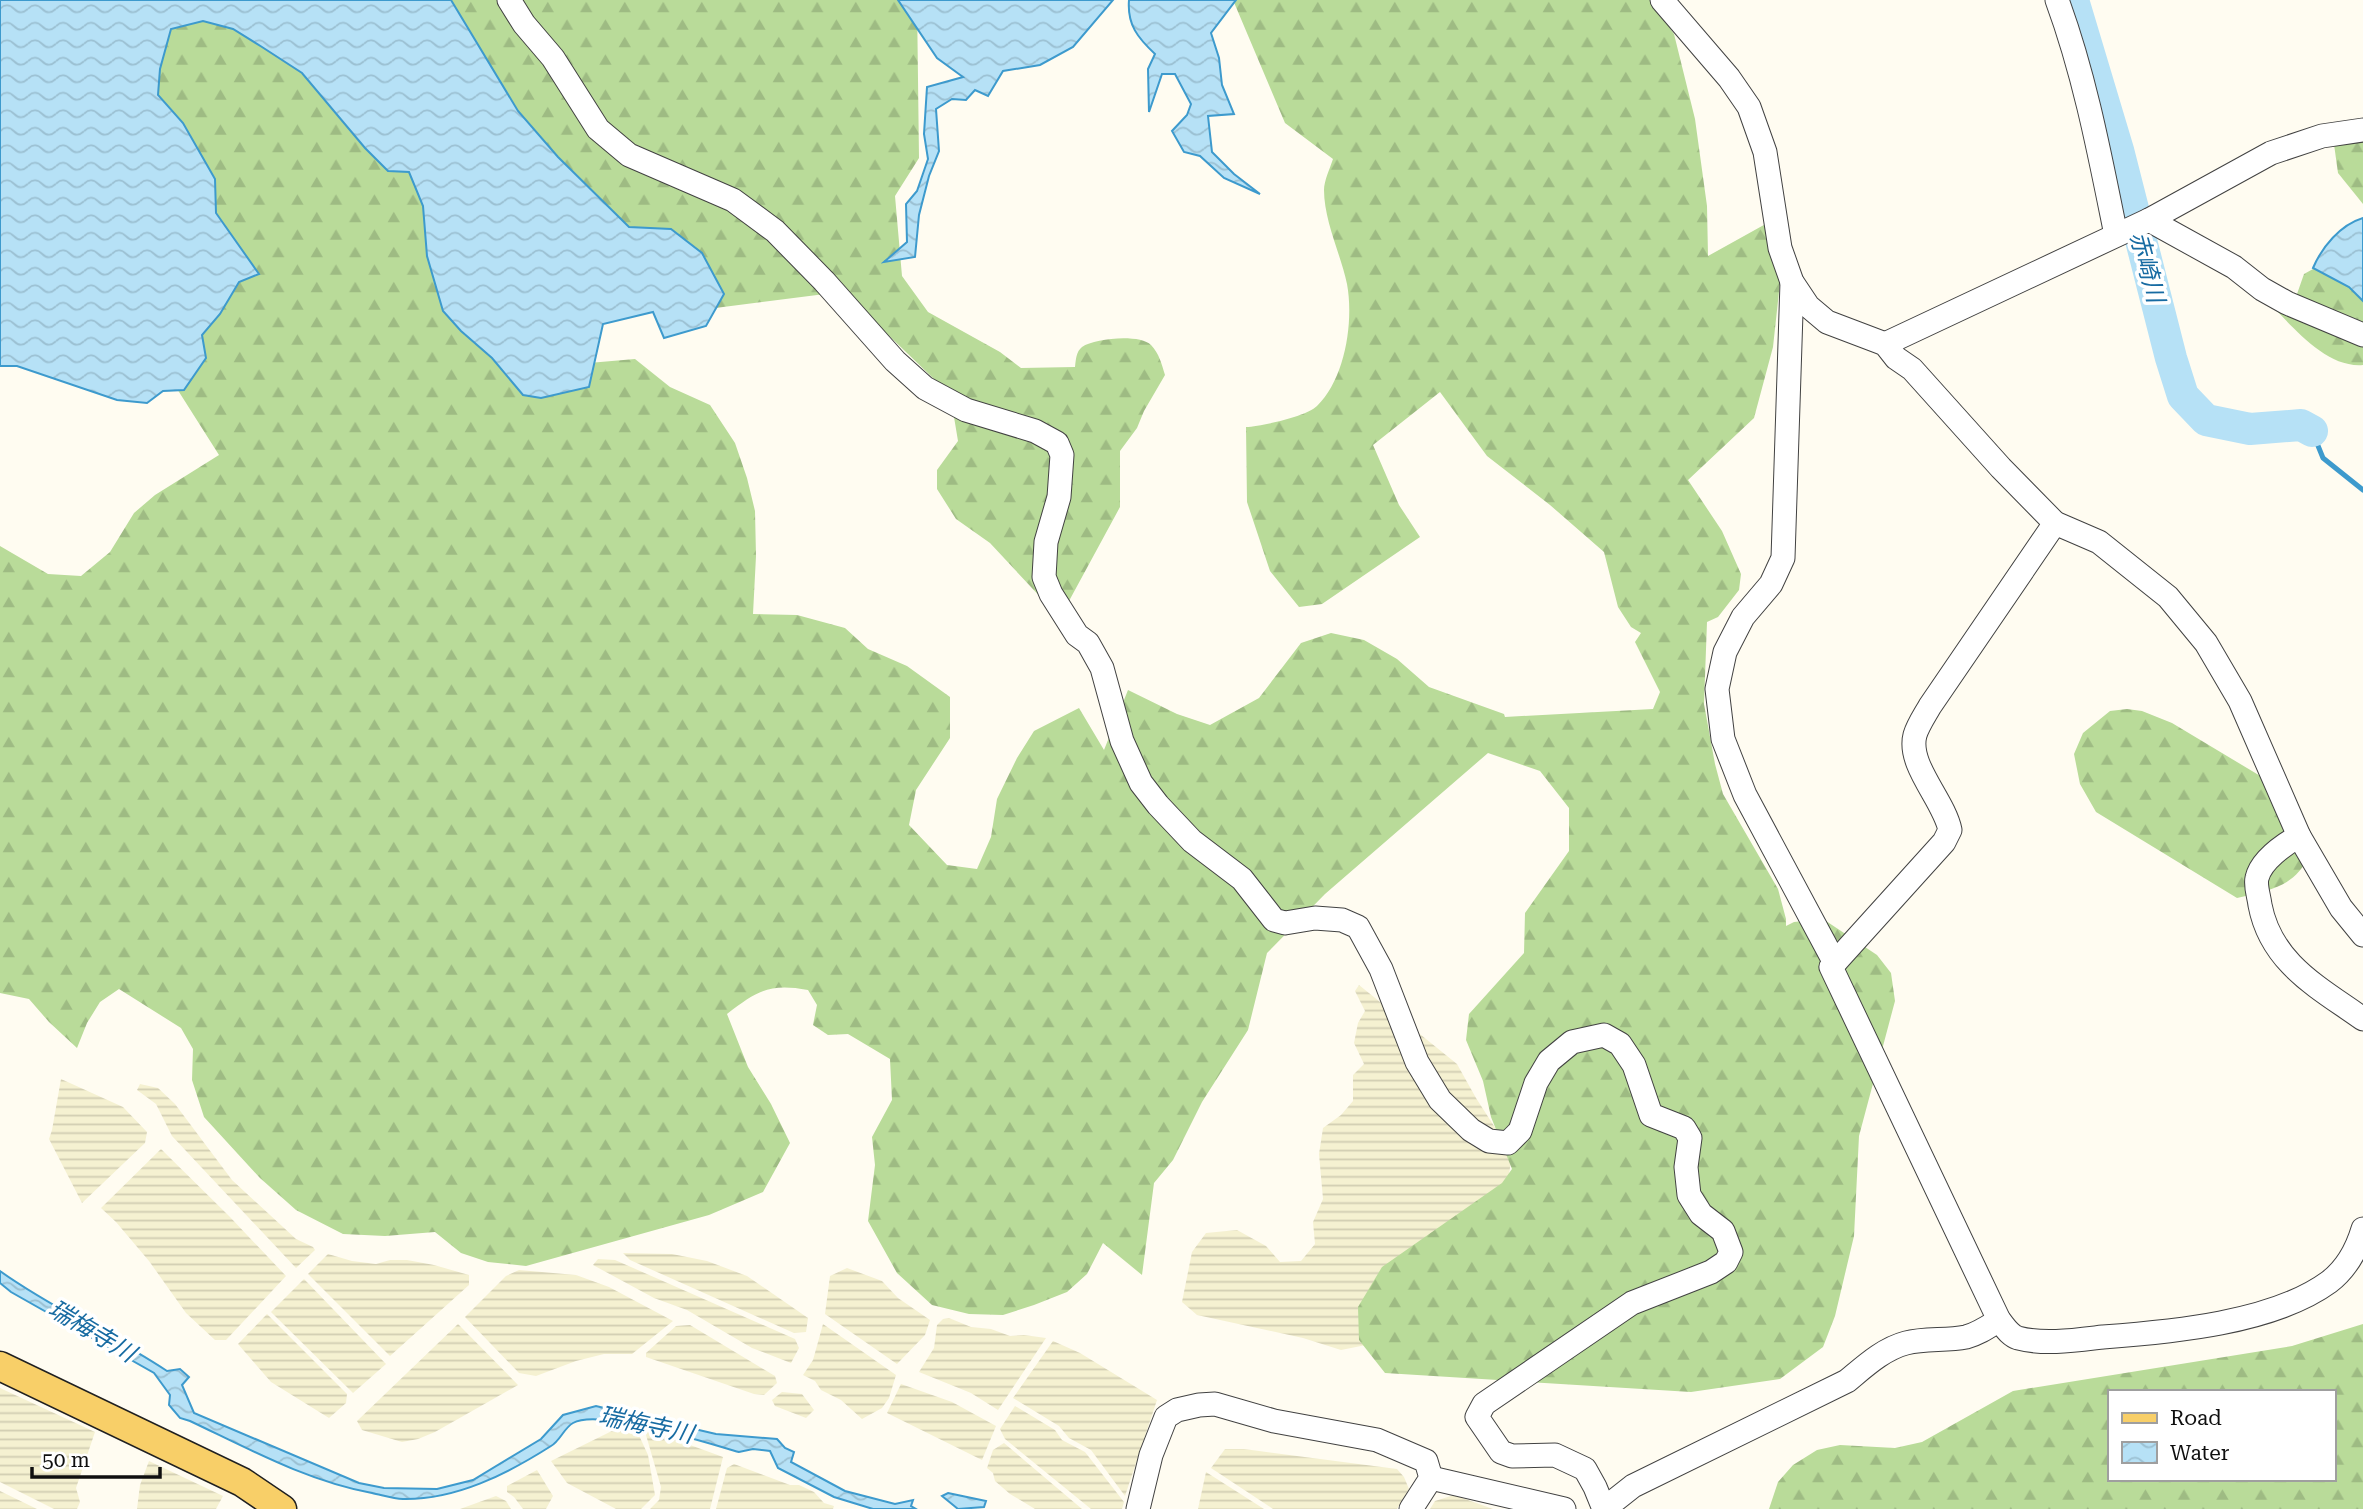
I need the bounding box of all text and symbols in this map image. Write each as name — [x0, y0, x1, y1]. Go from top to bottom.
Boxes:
water label: 赤崎川 — [2124, 229, 2171, 308]
water label: 瑞梅寺川 — [44, 1294, 143, 1369]
legend — [2108, 1390, 2335, 1481]
water label: 瑞梅寺川 — [596, 1401, 699, 1449]
text: Road — [2170, 1406, 2222, 1430]
scale bar — [32, 1436, 159, 1480]
text: Water — [2170, 1441, 2230, 1465]
text: 50 m — [42, 1448, 90, 1472]

